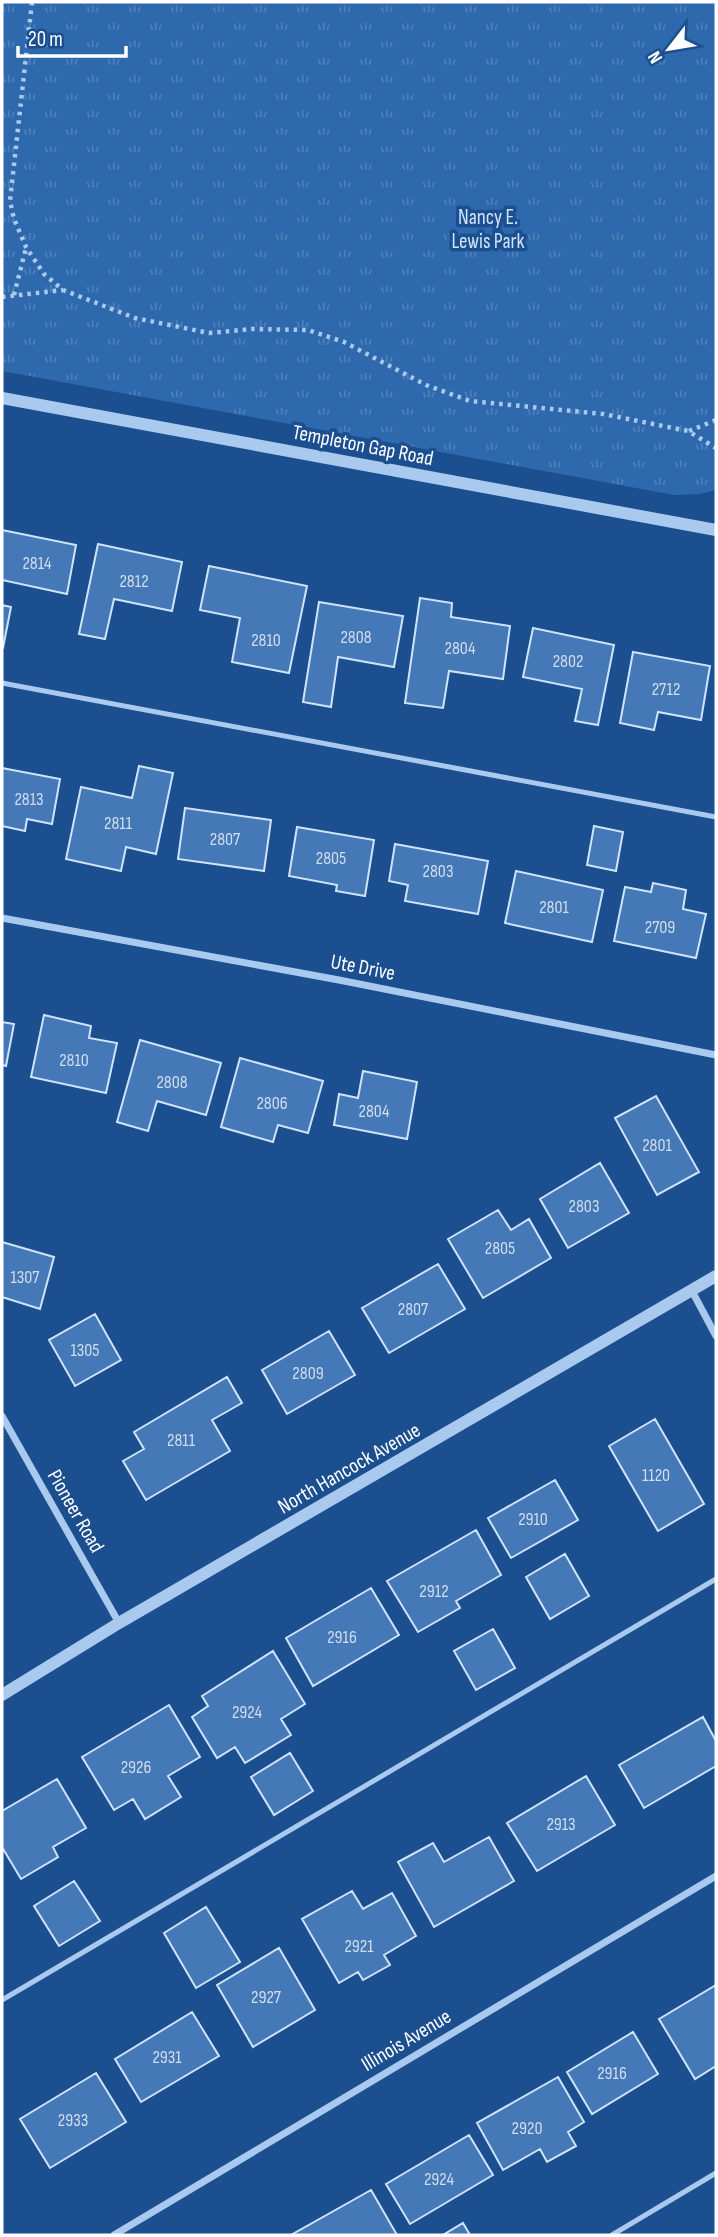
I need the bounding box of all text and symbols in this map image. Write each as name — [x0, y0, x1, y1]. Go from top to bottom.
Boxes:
scale bar — [18, 14, 126, 58]
north arrow — [634, 14, 704, 84]
text: 20 m — [28, 27, 63, 52]
text: N — [643, 47, 668, 67]
park label: Nancy E. Lewis Park — [451, 205, 525, 254]
street label: Templeton Gap Road — [290, 420, 435, 471]
house number: 2814 — [22, 553, 52, 574]
house number: 2812 — [119, 571, 149, 592]
house number: 2808 — [340, 627, 372, 648]
house number: 2810 — [251, 630, 281, 651]
house number: 2804 — [445, 638, 476, 659]
house number: 2802 — [553, 651, 583, 672]
house number: 2712 — [652, 679, 680, 700]
house number: 2813 — [14, 789, 44, 810]
house number: 2811 — [104, 813, 133, 834]
house number: 2807 — [210, 829, 241, 850]
house number: 2805 — [316, 848, 346, 869]
house number: 2803 — [423, 861, 453, 882]
house number: 2801 — [539, 897, 570, 918]
house number: 2709 — [645, 917, 675, 938]
street label: Ute Drive — [329, 949, 397, 986]
house number: 2810 — [59, 1050, 89, 1071]
house number: 2808 — [156, 1072, 188, 1093]
house number: 2806 — [256, 1093, 288, 1114]
house number: 2804 — [359, 1101, 390, 1122]
house number: 2801 — [642, 1135, 673, 1156]
house number: 2803 — [569, 1196, 599, 1217]
house number: 2805 — [485, 1238, 515, 1259]
house number: 1307 — [10, 1267, 40, 1288]
house number: 2807 — [398, 1299, 429, 1320]
house number: 1305 — [70, 1340, 100, 1361]
house number: 2809 — [292, 1363, 324, 1384]
street label: North Hancock Avenue — [274, 1418, 425, 1519]
house number: 2811 — [167, 1430, 196, 1451]
street label: Pioneer Road — [42, 1465, 109, 1557]
house number: 1120 — [642, 1465, 670, 1486]
house number: 2910 — [518, 1509, 548, 1530]
house number: 2912 — [419, 1581, 449, 1602]
house number: 2916 — [327, 1627, 357, 1648]
house number: 2924 — [232, 1702, 263, 1723]
house number: 2926 — [121, 1757, 151, 1778]
house number: 2913 — [546, 1814, 576, 1835]
house number: 2921 — [344, 1936, 374, 1957]
house number: 2927 — [251, 1987, 282, 2008]
street label: Illinois Avenue — [357, 2004, 456, 2077]
house number: 2931 — [152, 2047, 182, 2068]
house number: 2916 — [597, 2063, 627, 2084]
house number: 2933 — [58, 2110, 88, 2131]
house number: 2920 — [512, 2118, 542, 2139]
house number: 2924 — [424, 2169, 455, 2190]

